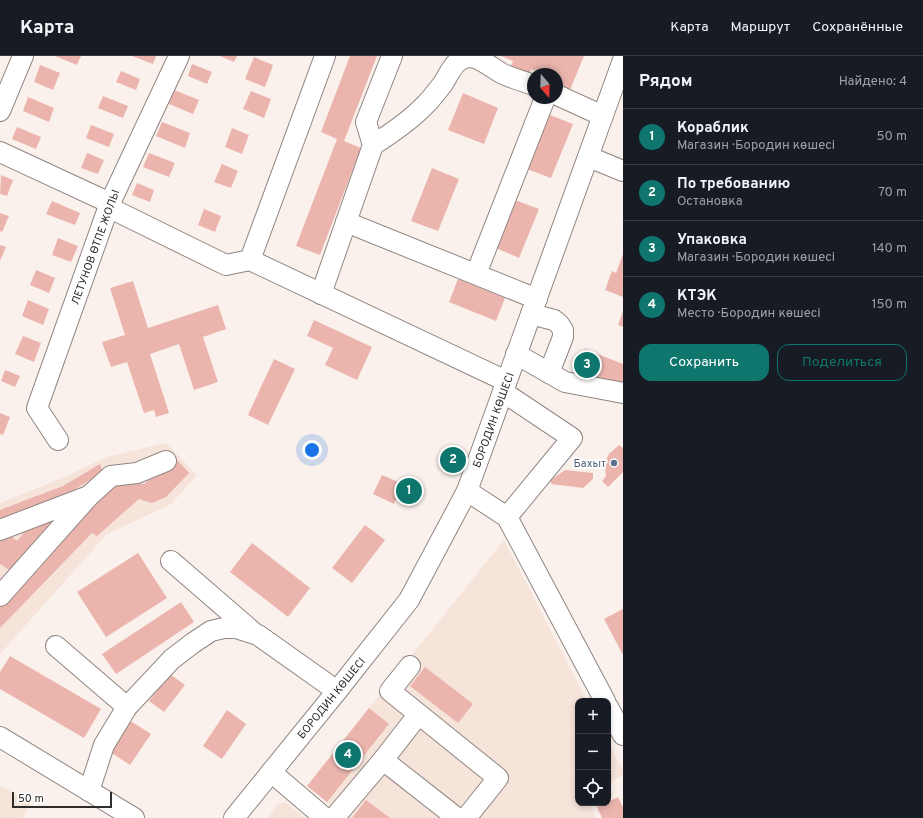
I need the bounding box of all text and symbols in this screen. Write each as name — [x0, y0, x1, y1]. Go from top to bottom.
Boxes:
text: Карта — [20, 16, 74, 40]
text: Карта — [670, 19, 709, 36]
text: Маршрут — [731, 19, 790, 36]
text: Сохранённые — [812, 19, 903, 36]
north arrow — [527, 68, 563, 104]
text: Рядом — [639, 71, 692, 93]
text: Найдено: 4 — [839, 74, 907, 90]
text: Кораблик — [677, 119, 749, 138]
text: 1 — [649, 129, 655, 145]
text: 50 m — [877, 129, 907, 145]
text: Магазин · Бородин көшесі — [677, 138, 835, 154]
text: По требованию — [677, 175, 790, 194]
text: 2 — [648, 185, 656, 201]
text: 70 m — [878, 185, 907, 201]
street label: ЛЕТУНОВ ӨТПЕ ЖОЛЫ — [69, 188, 123, 307]
text: Остановка — [677, 194, 743, 210]
text: Упаковка — [677, 231, 747, 250]
text: 3 — [648, 241, 656, 257]
text: 140 m — [872, 241, 907, 257]
text: Магазин · Бородин көшесі — [677, 250, 835, 266]
text: КТЭК — [677, 287, 717, 306]
text: 4 — [648, 297, 656, 313]
text: 150 m — [872, 297, 907, 313]
text: Место · Бородин көшесі — [677, 306, 821, 322]
button: Сохранить — [639, 344, 769, 381]
button: Поделиться — [777, 344, 907, 381]
pin: 3 — [574, 350, 600, 380]
street label: БОРОДИН КӨШЕСІ — [470, 371, 518, 470]
your location — [302, 440, 322, 460]
pin: 2 — [440, 445, 466, 475]
place label: Бахыт — [574, 457, 606, 471]
marker: Бахыт — [609, 458, 619, 468]
pin: 1 — [396, 476, 422, 506]
street label: БОРОДИН КӨШЕСІ — [295, 655, 369, 742]
map controls — [575, 698, 611, 806]
button: + — [575, 698, 611, 734]
button: − — [575, 734, 611, 770]
pin: 4 — [335, 740, 361, 770]
button: locate — [575, 770, 611, 806]
scale bar — [12, 790, 112, 809]
text: 50 m — [18, 792, 44, 806]

